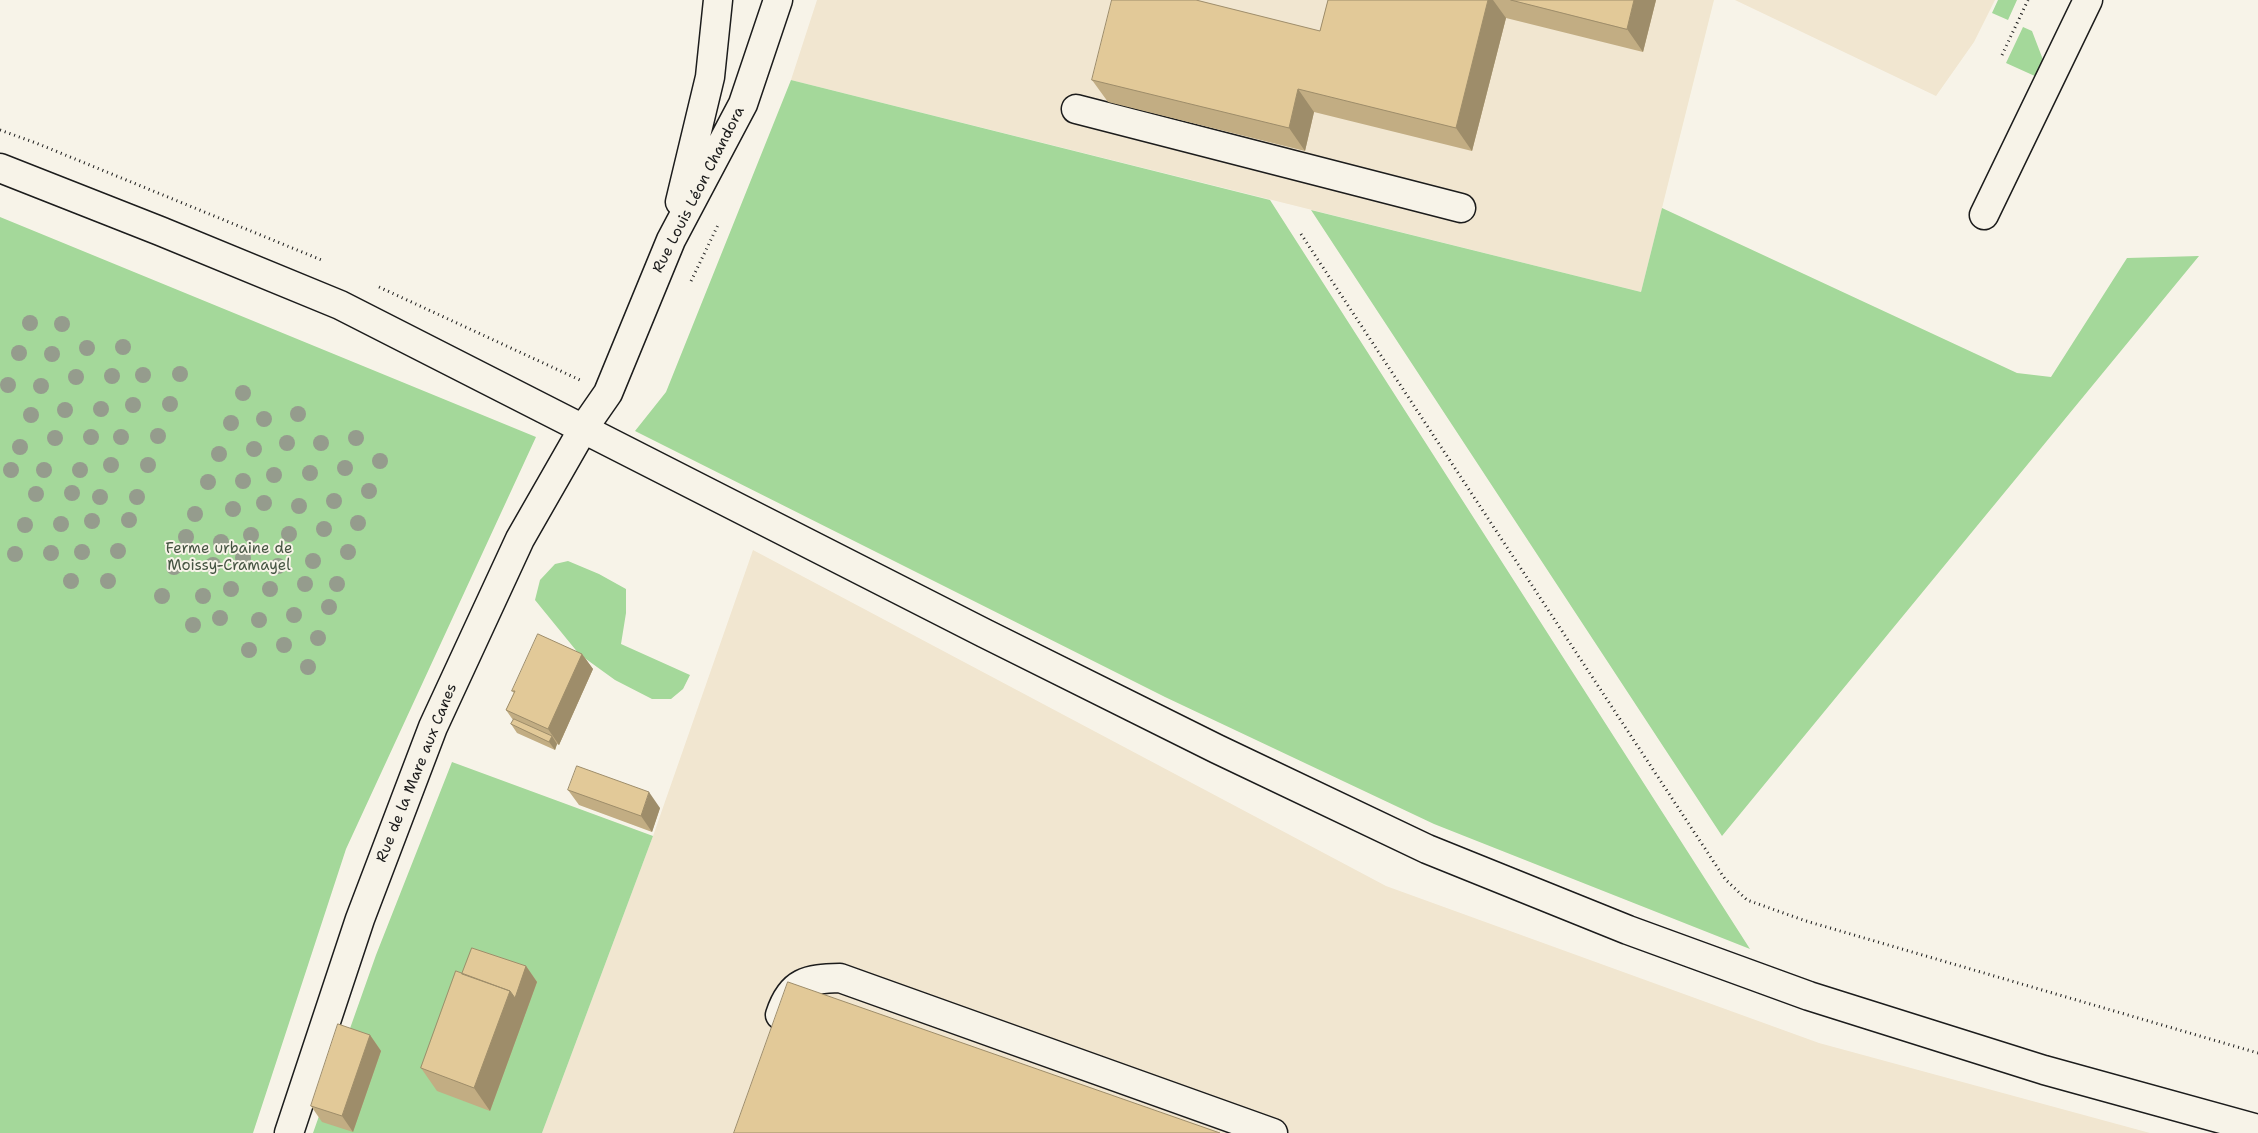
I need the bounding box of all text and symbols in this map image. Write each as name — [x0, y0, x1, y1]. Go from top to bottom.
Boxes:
street label: Rue Louis Léon Chandora — [649, 104, 749, 276]
park label: Ferme urbaine de Moissy-Cramayel — [166, 540, 292, 575]
street label: Rue de la Mare aux Canes — [373, 681, 461, 865]

